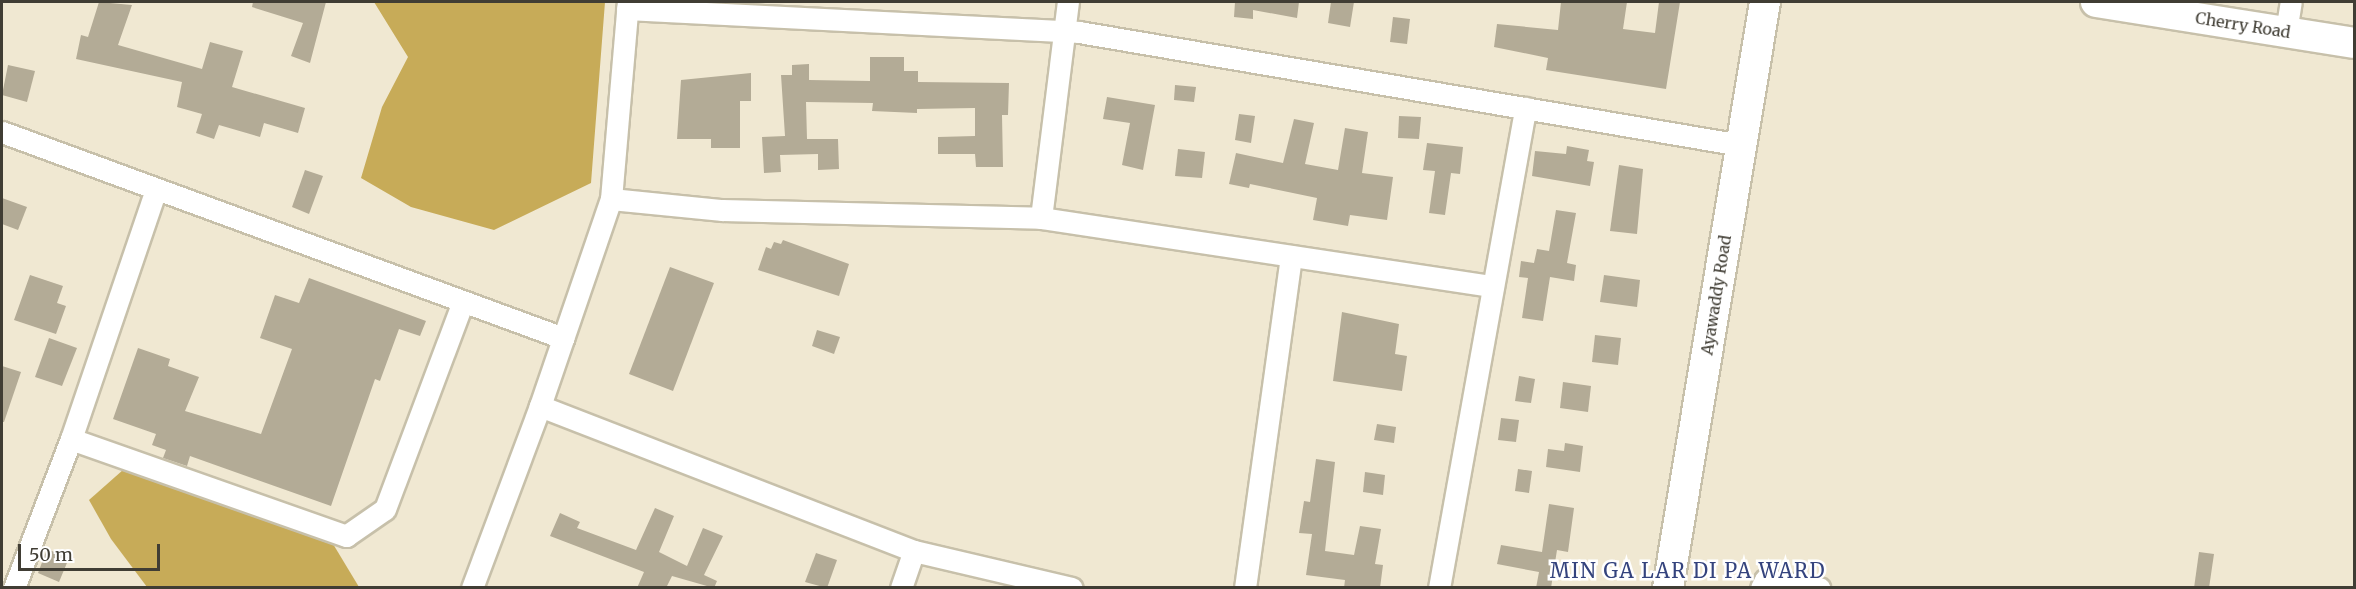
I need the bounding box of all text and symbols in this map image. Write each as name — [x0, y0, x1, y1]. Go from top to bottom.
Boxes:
street label: Cherry Road — [2194, 8, 2292, 42]
street label: Ayawaddy Road — [1697, 234, 1735, 356]
scale bar — [21, 532, 164, 570]
text: 50 m — [29, 543, 73, 566]
district label: MIN GA LAR DI PA WARD — [1550, 558, 1826, 582]

